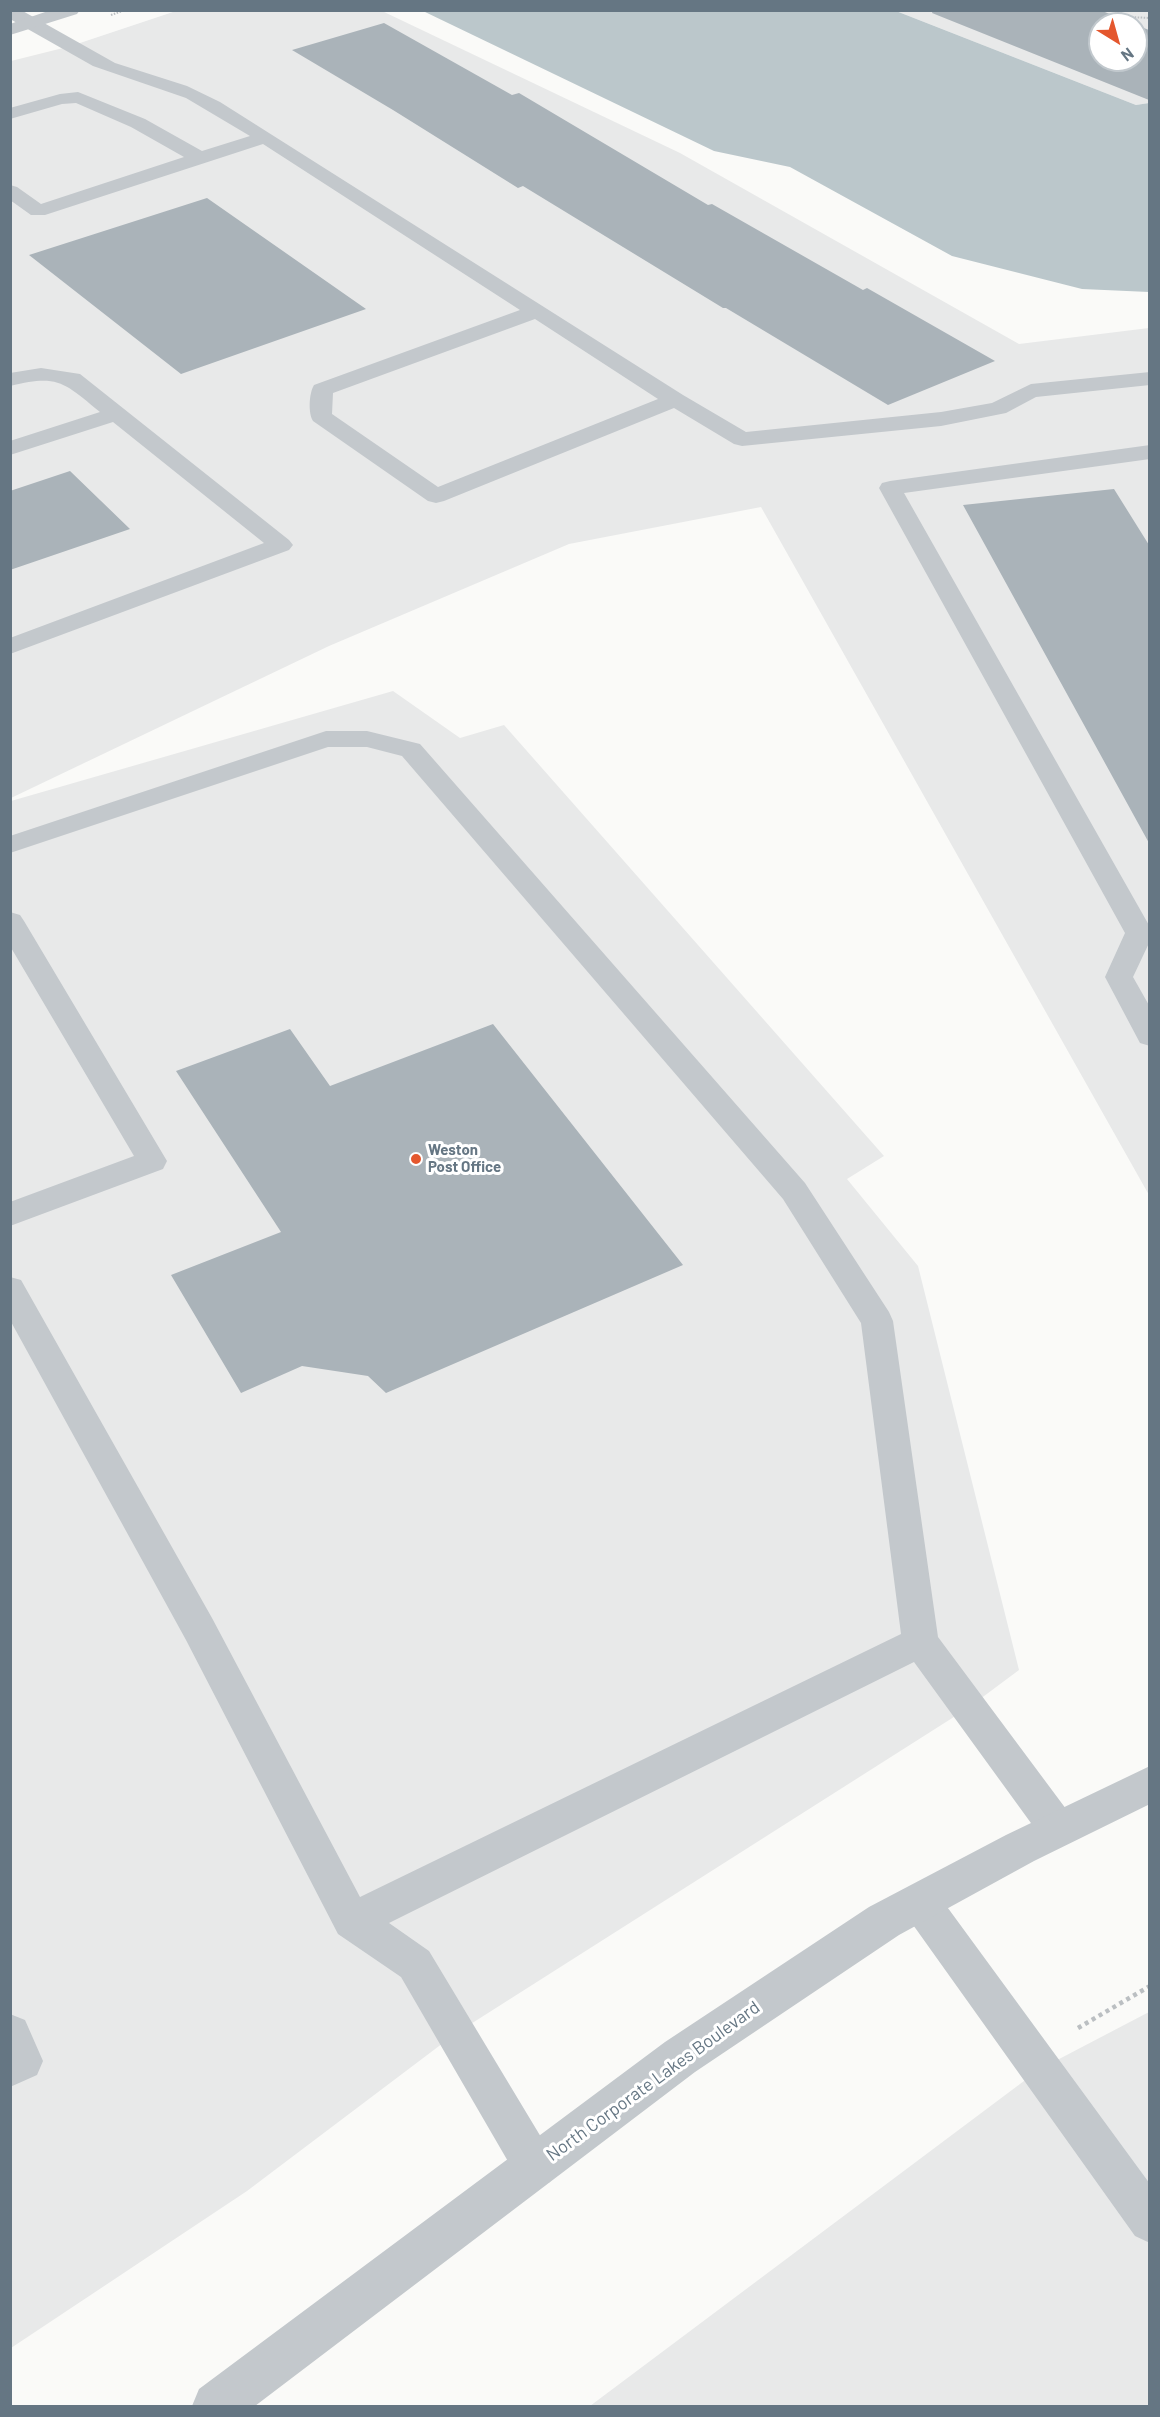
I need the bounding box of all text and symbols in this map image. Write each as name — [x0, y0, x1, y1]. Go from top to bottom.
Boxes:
north arrow — [1088, 12, 1148, 72]
text: N — [1118, 44, 1138, 66]
place label: Weston Post Office — [428, 1141, 501, 1176]
marker: Weston Post Office — [409, 1152, 423, 1166]
street label: North Corporate Lakes Boulevard — [542, 1996, 764, 2166]

